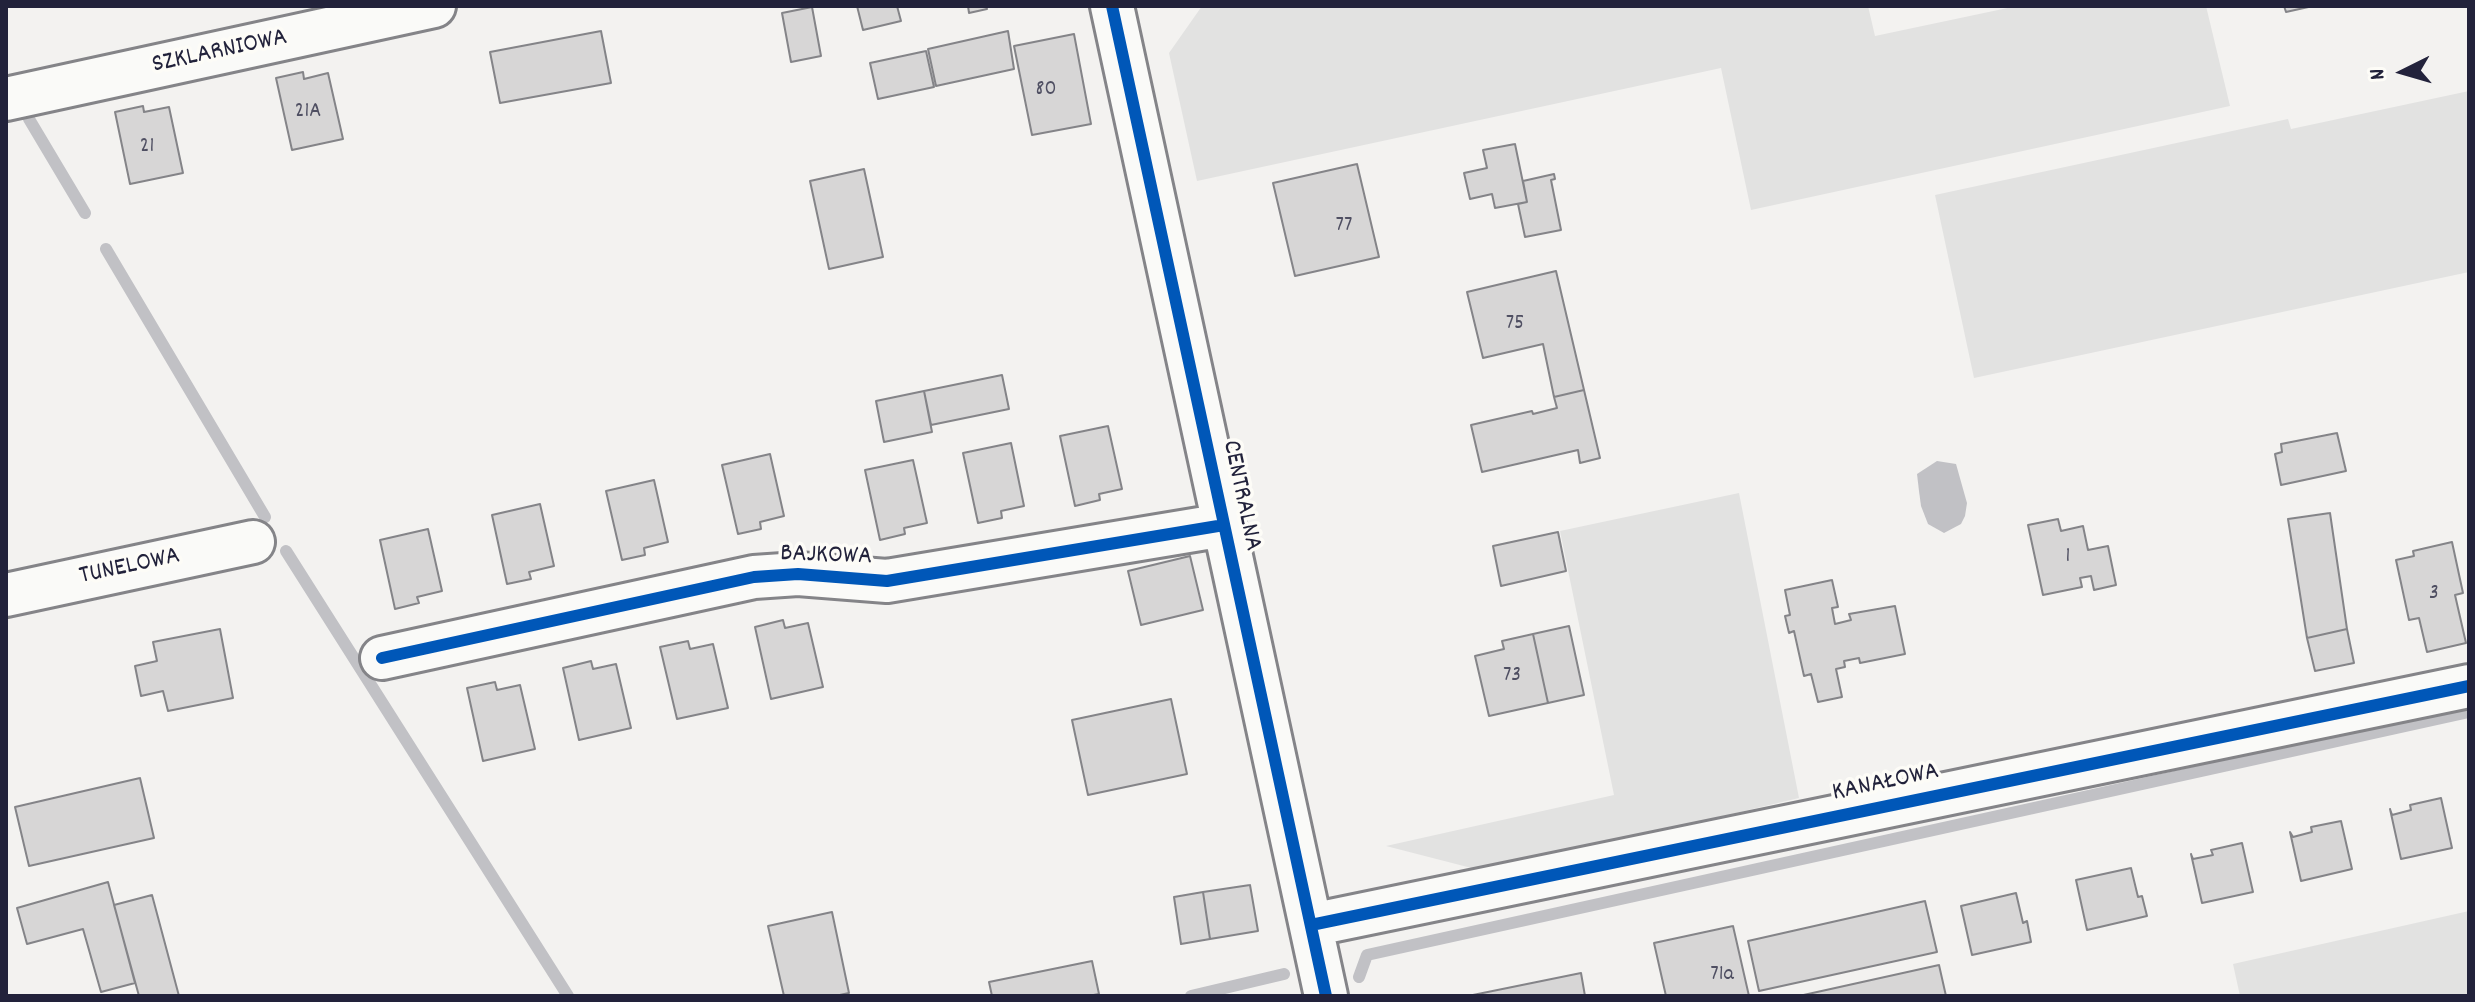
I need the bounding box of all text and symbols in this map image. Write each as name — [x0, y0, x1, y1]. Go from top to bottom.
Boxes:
street label: SZKLARNIOWA — [150, 23, 290, 83]
north arrow — [2363, 32, 2443, 112]
text: N — [2363, 67, 2395, 81]
house number: 80 — [1036, 78, 1056, 104]
house number: 21A — [295, 100, 321, 126]
house number: 21 — [140, 135, 154, 161]
house number: 77 — [1336, 214, 1352, 240]
house number: 75 — [1506, 312, 1524, 338]
street label: CENTRALNA — [1213, 438, 1267, 554]
street label: BAJKOWA — [779, 540, 873, 574]
street label: TUNELOWA — [77, 542, 183, 594]
house number: 1 — [2066, 545, 2070, 571]
house number: 3 — [2429, 582, 2439, 608]
house number: 73 — [1503, 664, 1521, 690]
street label: KANAŁOWA — [1830, 757, 1942, 811]
house number: 71a — [1710, 963, 1734, 989]

